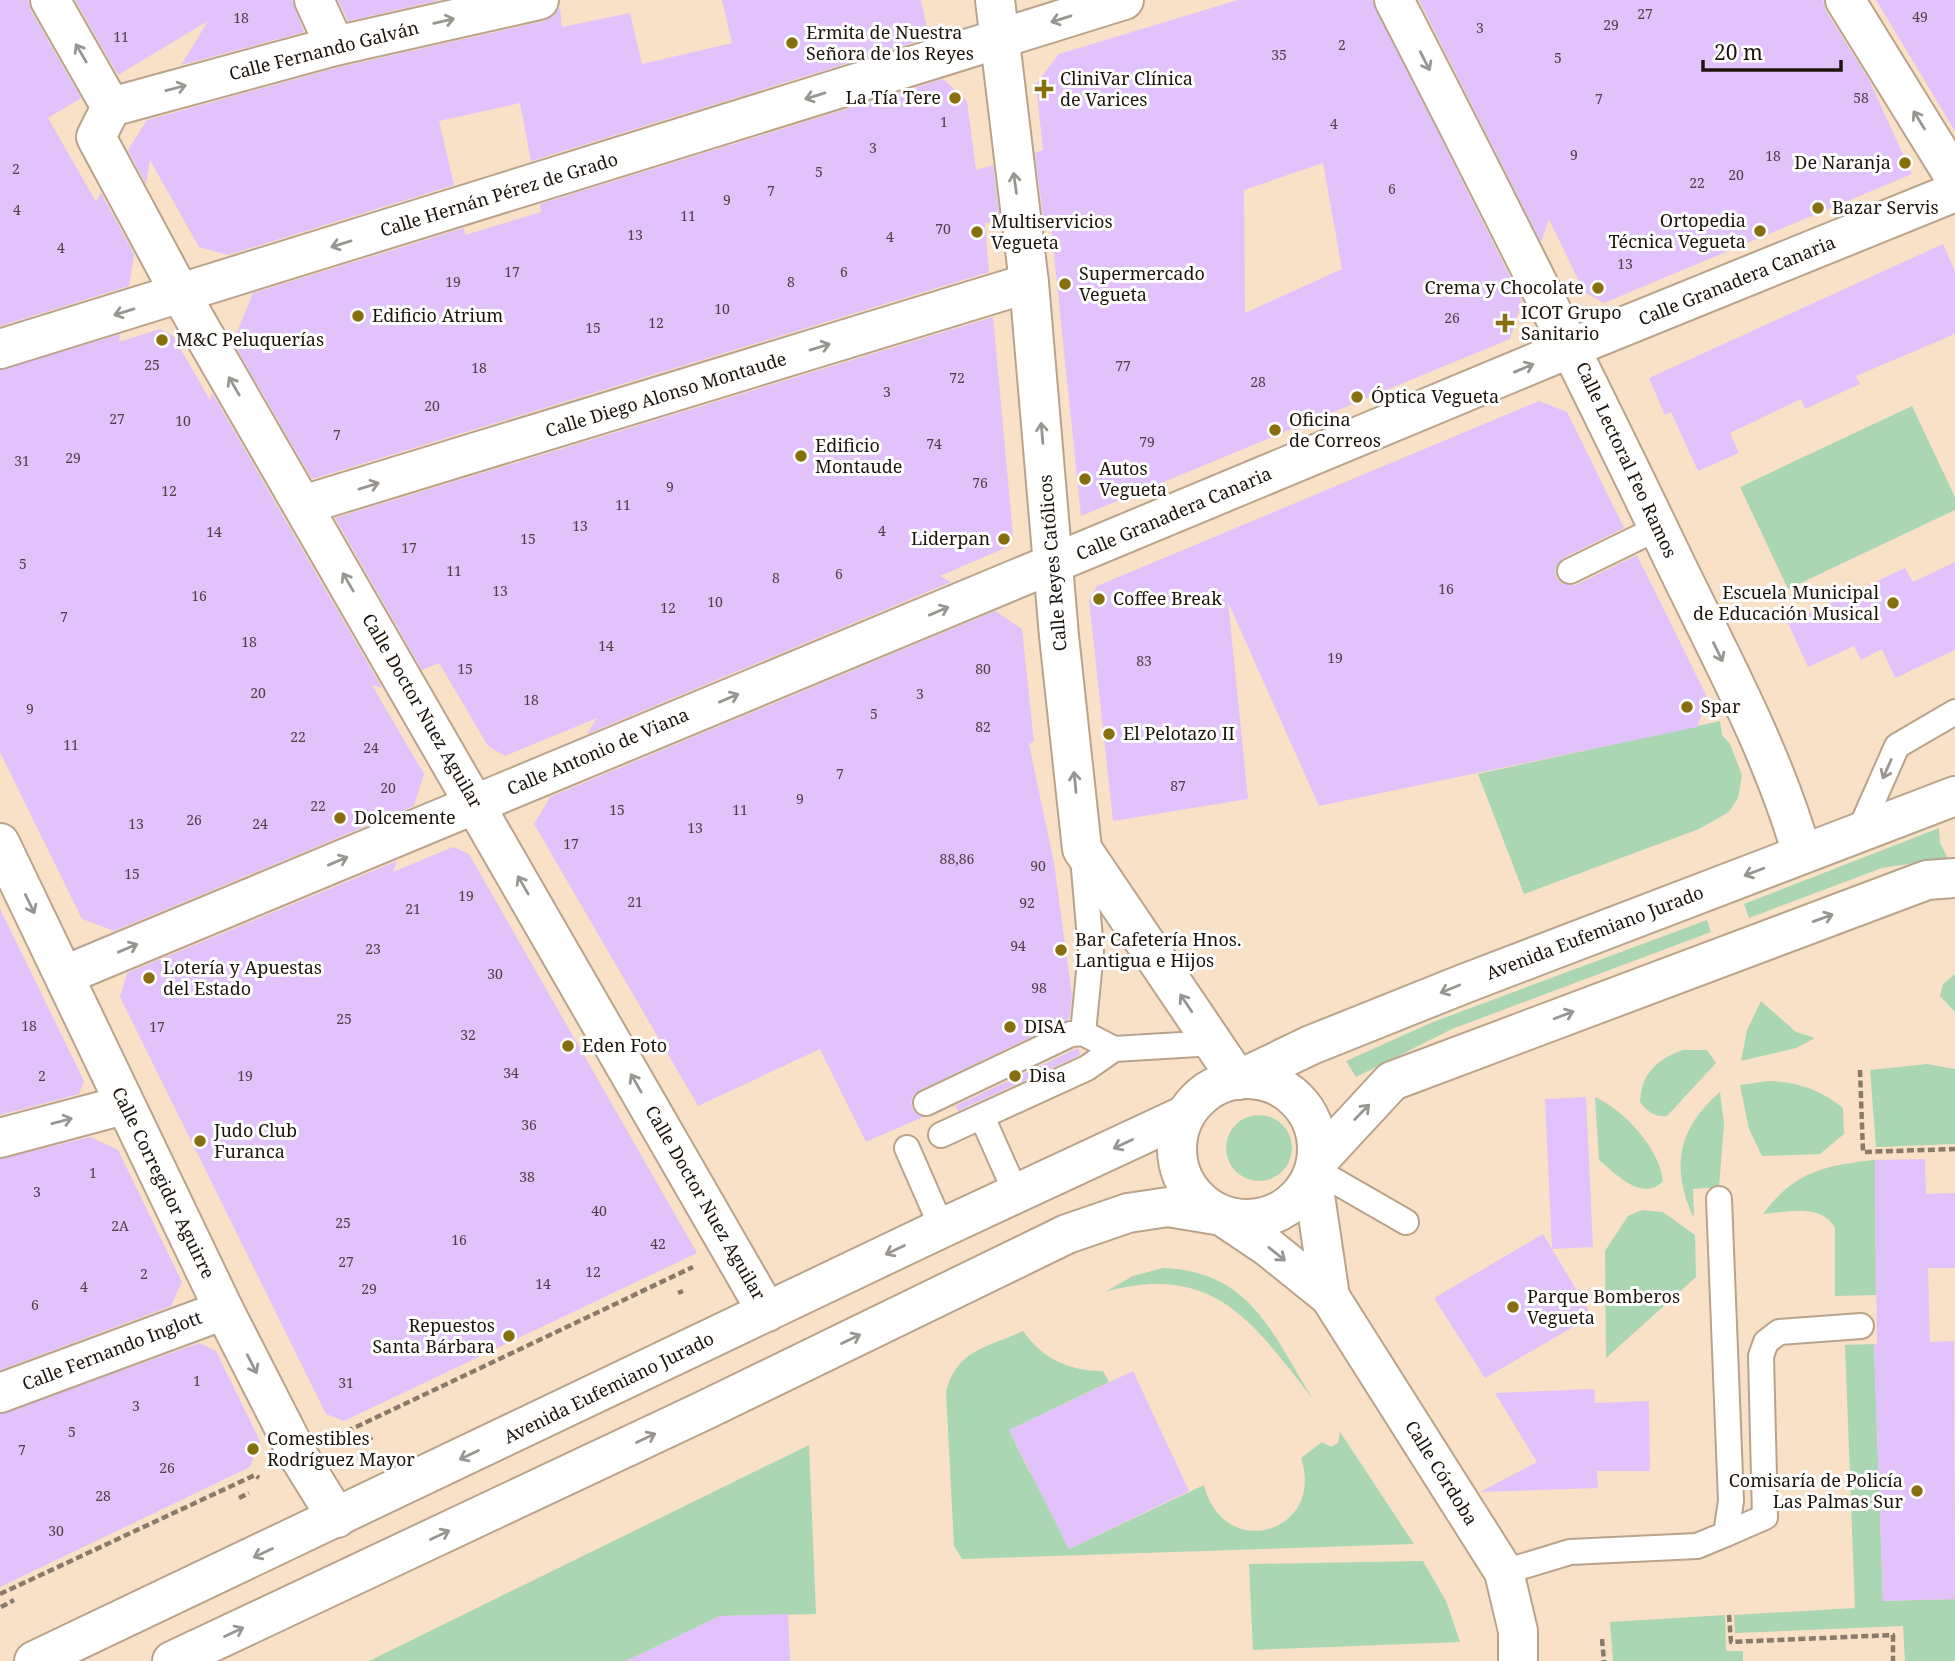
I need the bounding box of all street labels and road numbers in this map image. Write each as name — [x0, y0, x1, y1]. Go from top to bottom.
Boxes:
street label: Calle Fernando Galván — [226, 15, 422, 85]
street label: Calle Hernán Pérez de Grado — [377, 146, 621, 242]
street label: Calle Granadera Canaria — [1635, 230, 1839, 331]
street label: Calle Diego Alonso Montaude — [542, 346, 789, 442]
street label: Calle Lectoral Feo Ramos — [1571, 358, 1683, 561]
street label: Calle Granadera Canaria — [1072, 461, 1275, 565]
street label: Calle Reyes Católicos — [1032, 474, 1072, 652]
street label: Calle Doctor Nuez Aguilar — [357, 609, 489, 813]
street label: Calle Antonio de Viana — [503, 702, 692, 800]
street label: Avenida Eufemiano Jurado — [1483, 879, 1707, 985]
street label: Calle Corregidor Aguirre — [107, 1083, 221, 1282]
street label: Calle Doctor Nuez Aguilar — [640, 1101, 772, 1305]
street label: Calle Fernando Inglott — [18, 1305, 205, 1395]
street label: Avenida Eufemiano Jurado — [500, 1326, 718, 1449]
street label: Calle Córdoba — [1400, 1416, 1484, 1529]

